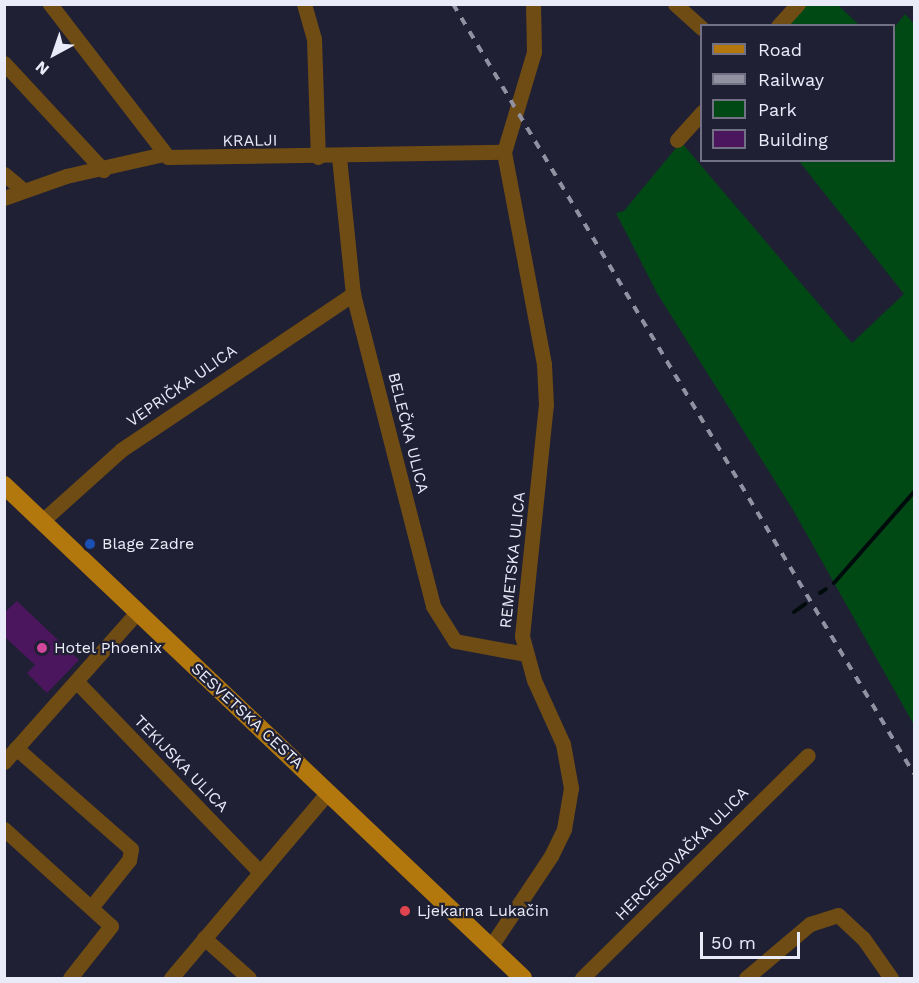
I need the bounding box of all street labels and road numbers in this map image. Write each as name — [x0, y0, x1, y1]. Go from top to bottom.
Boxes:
street label: KRALJI — [222, 131, 278, 151]
street label: VEPRIČKA ULICA — [123, 341, 241, 431]
street label: BELEČKA ULICA — [384, 370, 432, 496]
street label: REMETSKA ULICA — [496, 490, 530, 630]
street label: SESVETSKA CESTA — [187, 659, 307, 773]
street label: TEKIJSKA ULICA — [130, 711, 232, 817]
street label: HERCEGOVAČKA ULICA — [611, 783, 753, 925]

